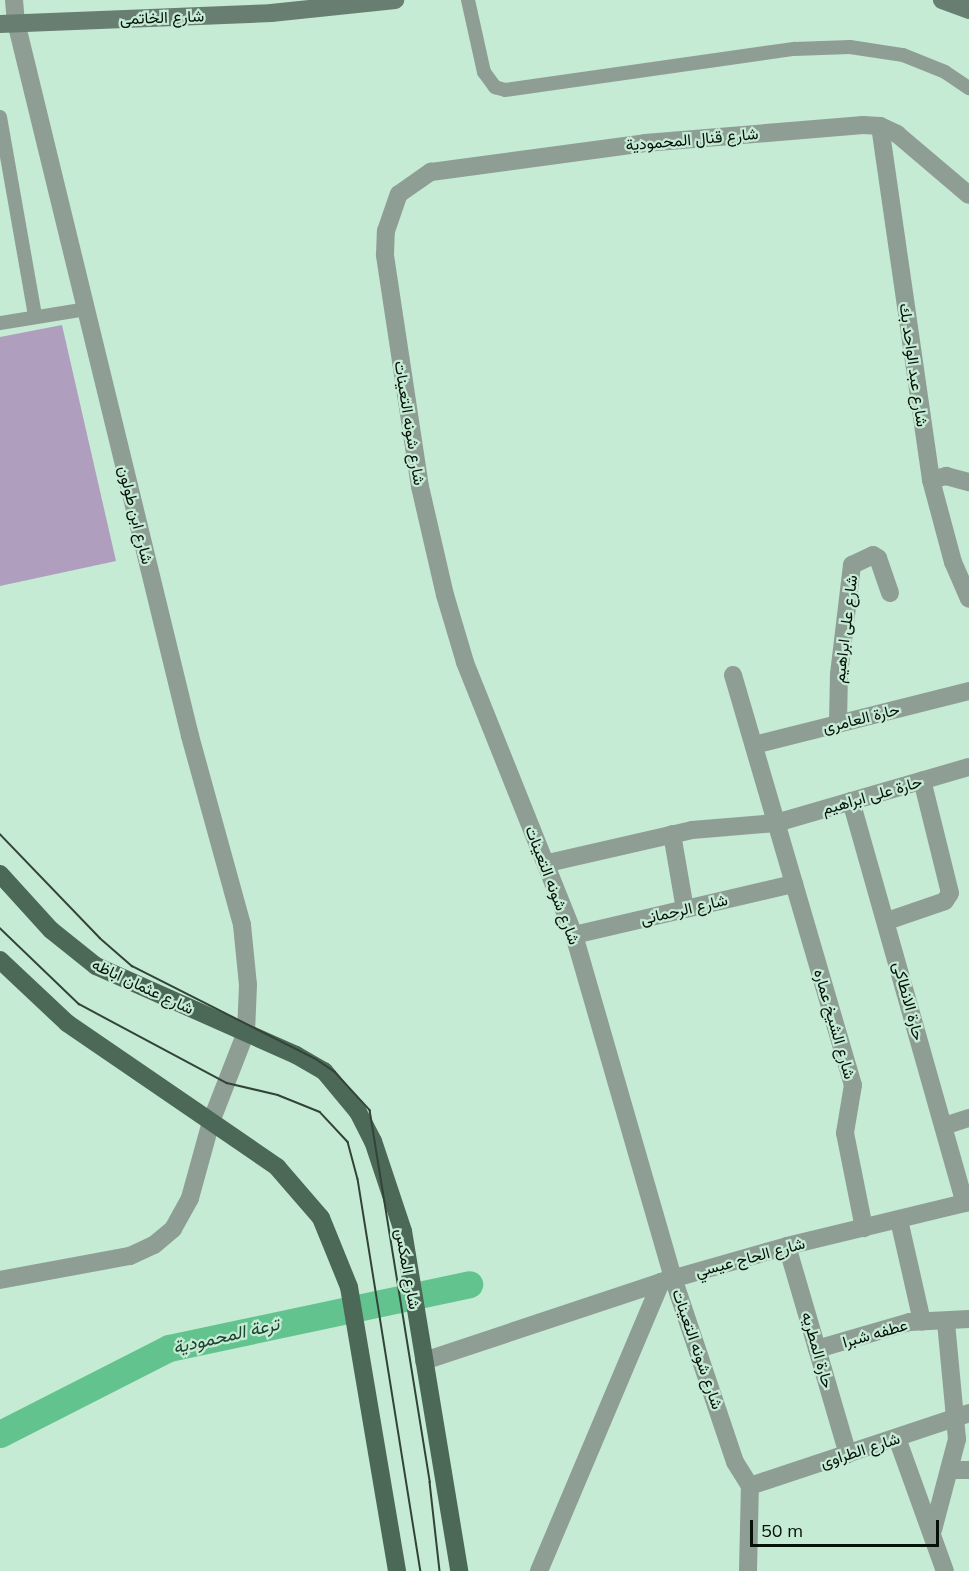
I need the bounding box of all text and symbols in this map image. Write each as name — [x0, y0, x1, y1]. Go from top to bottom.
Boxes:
street label: شارع الخاتمى — [119, 6, 205, 28]
street label: شارع قنال المحمودية — [625, 124, 759, 154]
street label: شارع عبد الواحد بك — [896, 302, 932, 428]
street label: شارع شونه التعينات — [391, 359, 429, 487]
street label: شارع ابن طولون — [115, 464, 157, 566]
street label: شارع على ابراهيم — [829, 574, 861, 684]
street label: حارة العامرى — [821, 699, 901, 737]
street label: حارة على ابراهيم — [820, 772, 924, 818]
street label: شارع شونه التعينات — [522, 823, 584, 947]
street label: شارع الرحمانى — [639, 890, 729, 928]
street label: شارع عثمان اباظه — [89, 954, 197, 1018]
street label: حارة الانطاكى — [889, 960, 929, 1042]
street label: شارع الشيخ عماره — [810, 967, 860, 1081]
street label: شارع المكس — [391, 1227, 425, 1311]
street label: شارع الحاج عيسي — [693, 1233, 807, 1281]
street label: شارع شونه التعينات — [668, 1286, 728, 1412]
street label: حارة المطريه — [798, 1310, 838, 1390]
water label: ترعة المحمودية — [171, 1313, 281, 1359]
street label: عطفه شبرا — [840, 1315, 910, 1351]
street label: شارع الطراوى — [818, 1428, 902, 1472]
scale bar — [753, 1508, 942, 1546]
text: 50 m — [761, 1519, 803, 1542]

